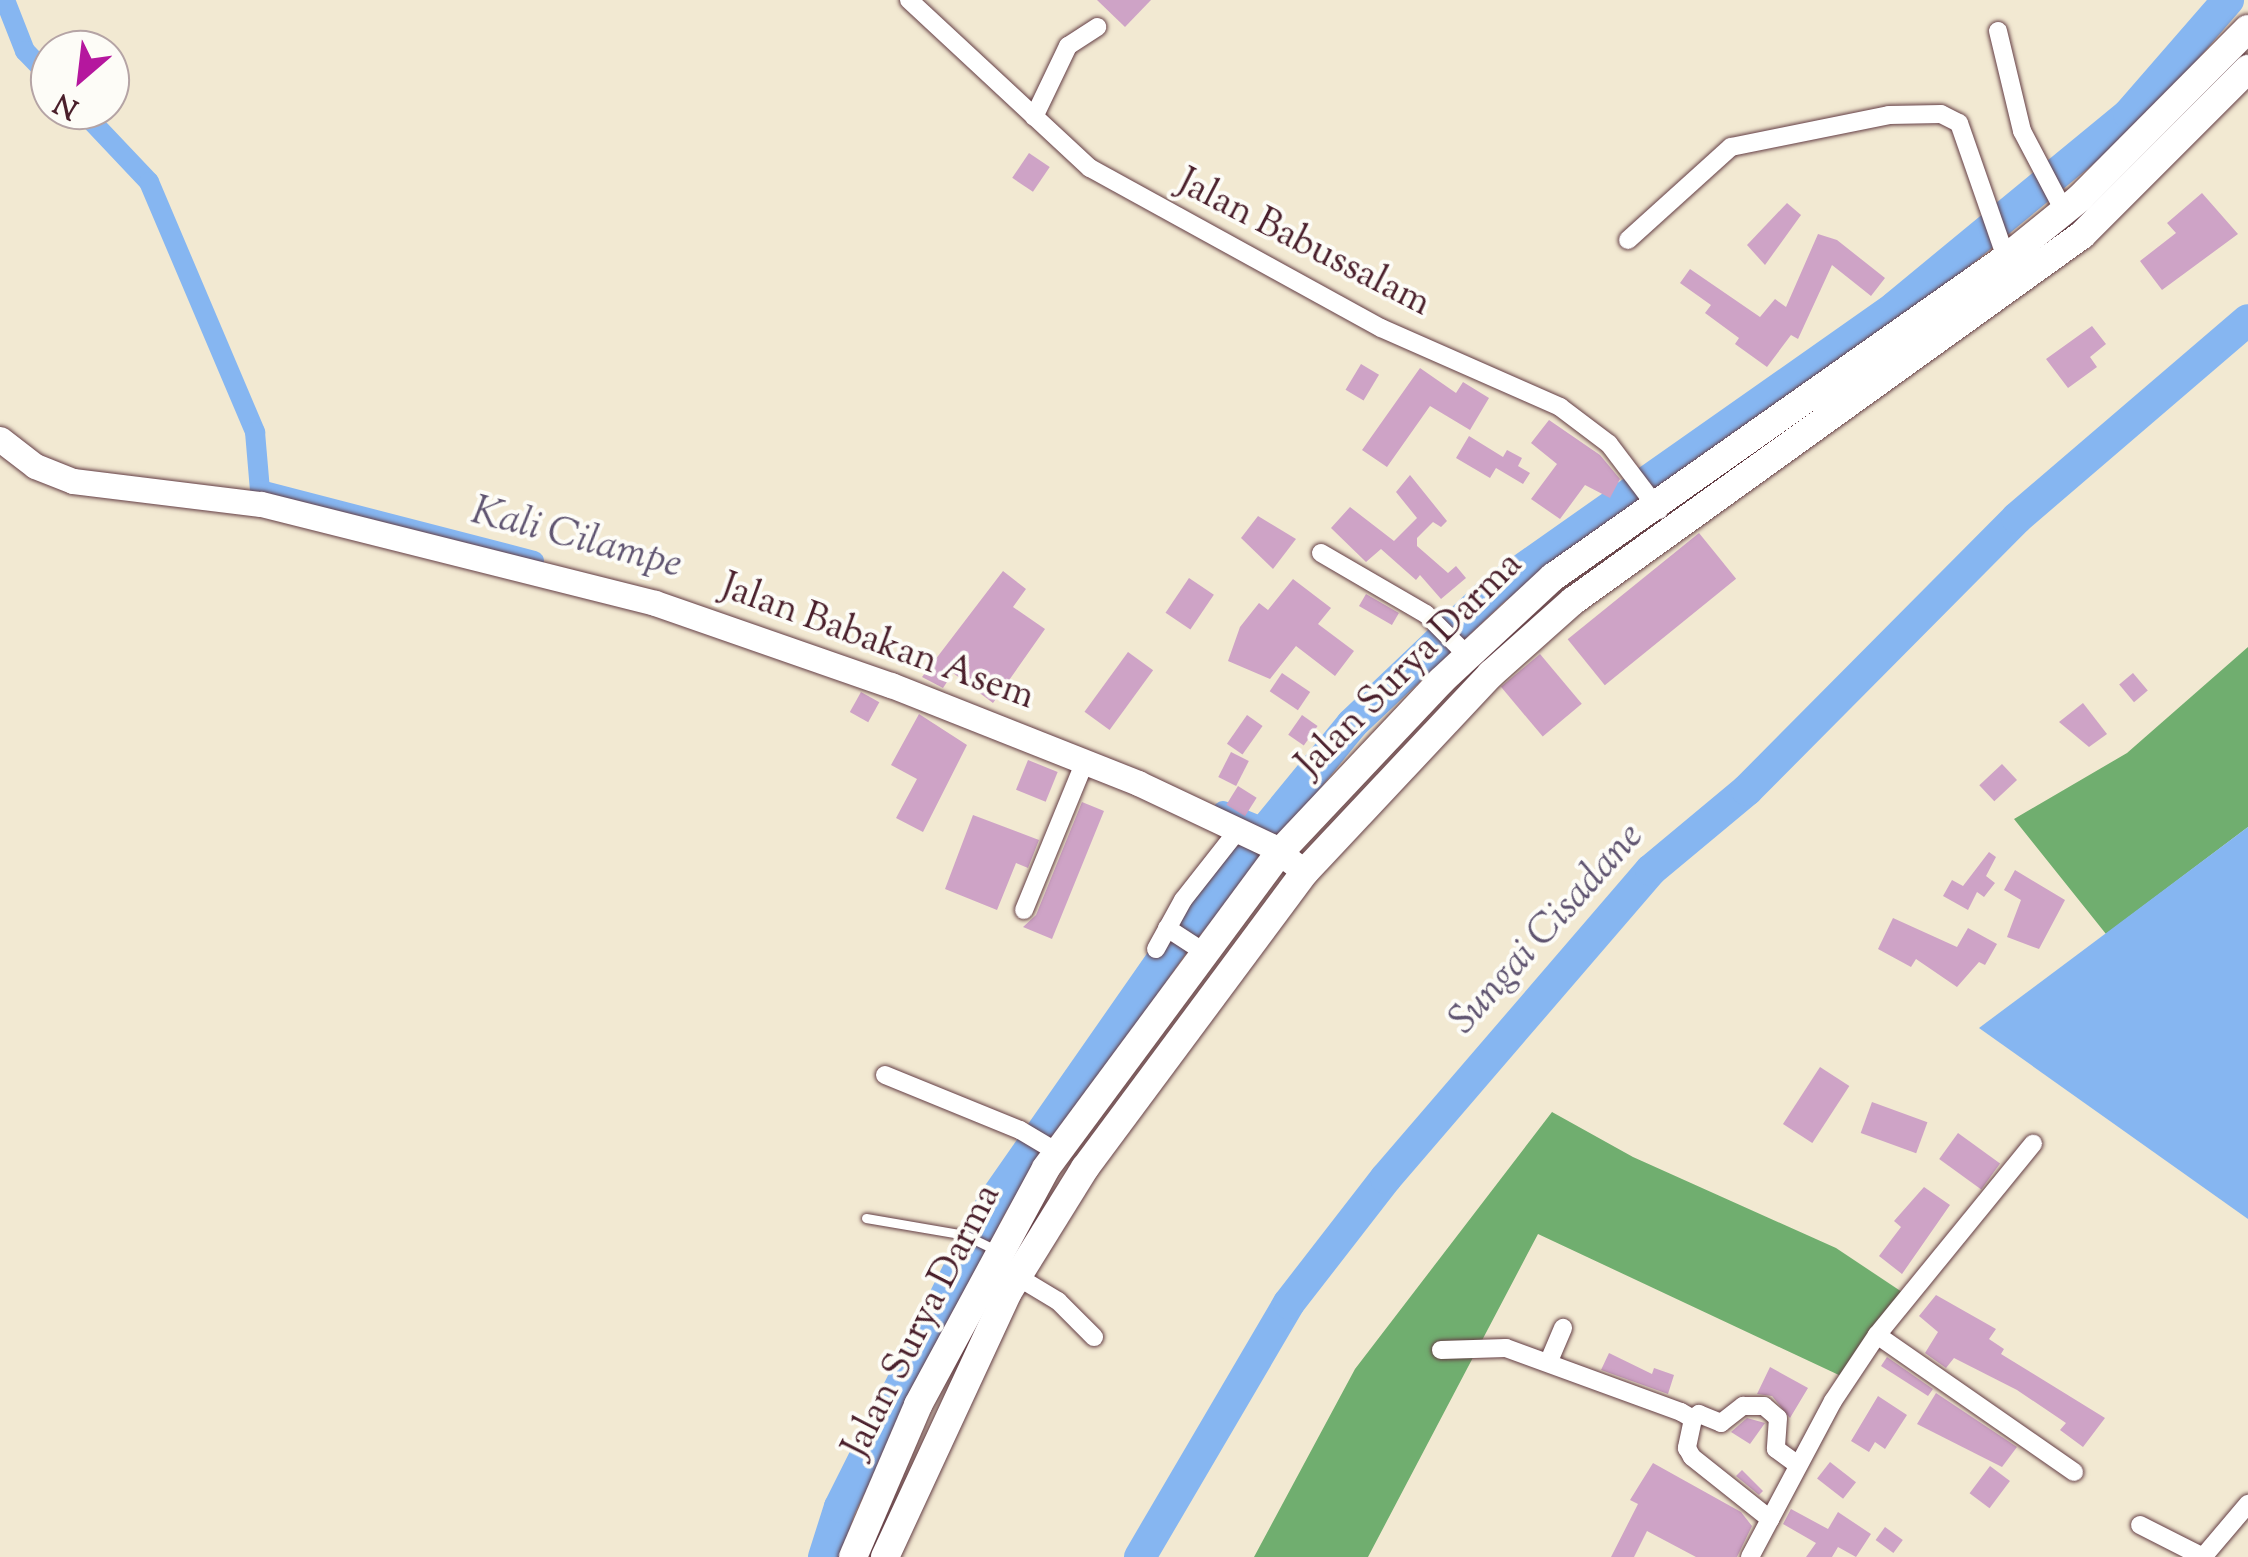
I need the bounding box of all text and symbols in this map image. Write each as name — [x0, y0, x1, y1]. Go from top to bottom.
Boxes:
north arrow — [30, 30, 130, 130]
text: N — [48, 82, 86, 128]
street label: Jalan Babussalam — [1169, 162, 1437, 328]
water label: Kali Cilampe — [466, 489, 686, 591]
street label: Jalan Surya Darma — [1289, 544, 1533, 788]
street label: Jalan Babakan Asem — [714, 566, 1040, 722]
water label: Sungai Cisadane — [1441, 815, 1655, 1045]
street label: Jalan Surya Darma — [835, 1178, 1013, 1466]

